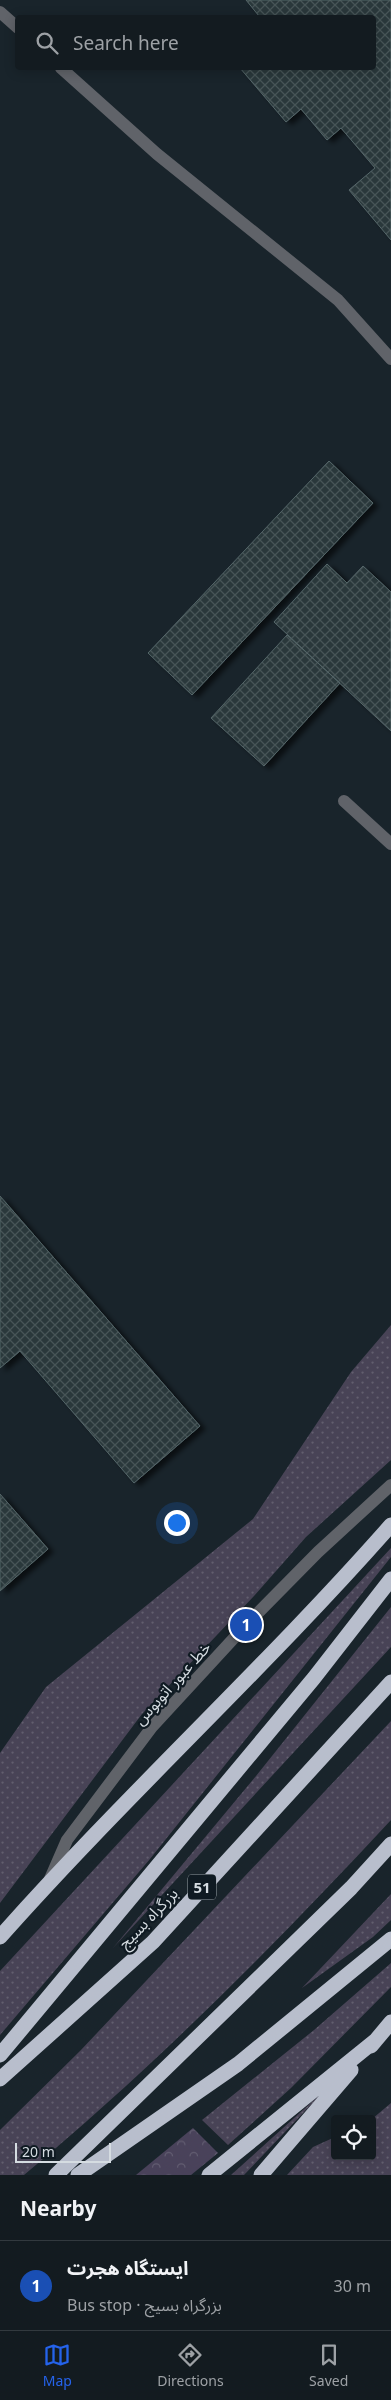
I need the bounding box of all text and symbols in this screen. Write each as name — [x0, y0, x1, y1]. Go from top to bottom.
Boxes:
search box — [15, 15, 376, 70]
icon: search — [33, 29, 61, 57]
text: Search here — [73, 30, 179, 56]
your location — [164, 1510, 190, 1536]
pin: 1 — [230, 1606, 262, 1644]
street label: خط عبور اتوبوس — [129, 1636, 215, 1730]
road number: 51 — [188, 1874, 216, 1900]
street label: بزرگراه بسیج — [113, 1883, 184, 1955]
map controls — [331, 2115, 376, 2160]
button: locate — [331, 2115, 376, 2160]
scale bar — [15, 2140, 111, 2163]
text: 20 m — [22, 2142, 55, 2161]
text: Nearby — [20, 2194, 96, 2222]
text: ایستگاه هجرت — [67, 2255, 188, 2281]
text: 1 — [31, 2275, 41, 2297]
text: 30 m — [334, 2275, 371, 2297]
text: Bus stop · بزرگراه بسیج — [67, 2294, 222, 2316]
tab: Map — [43, 2341, 72, 2390]
tab: Directions — [157, 2341, 224, 2390]
tab: Saved — [309, 2341, 348, 2390]

